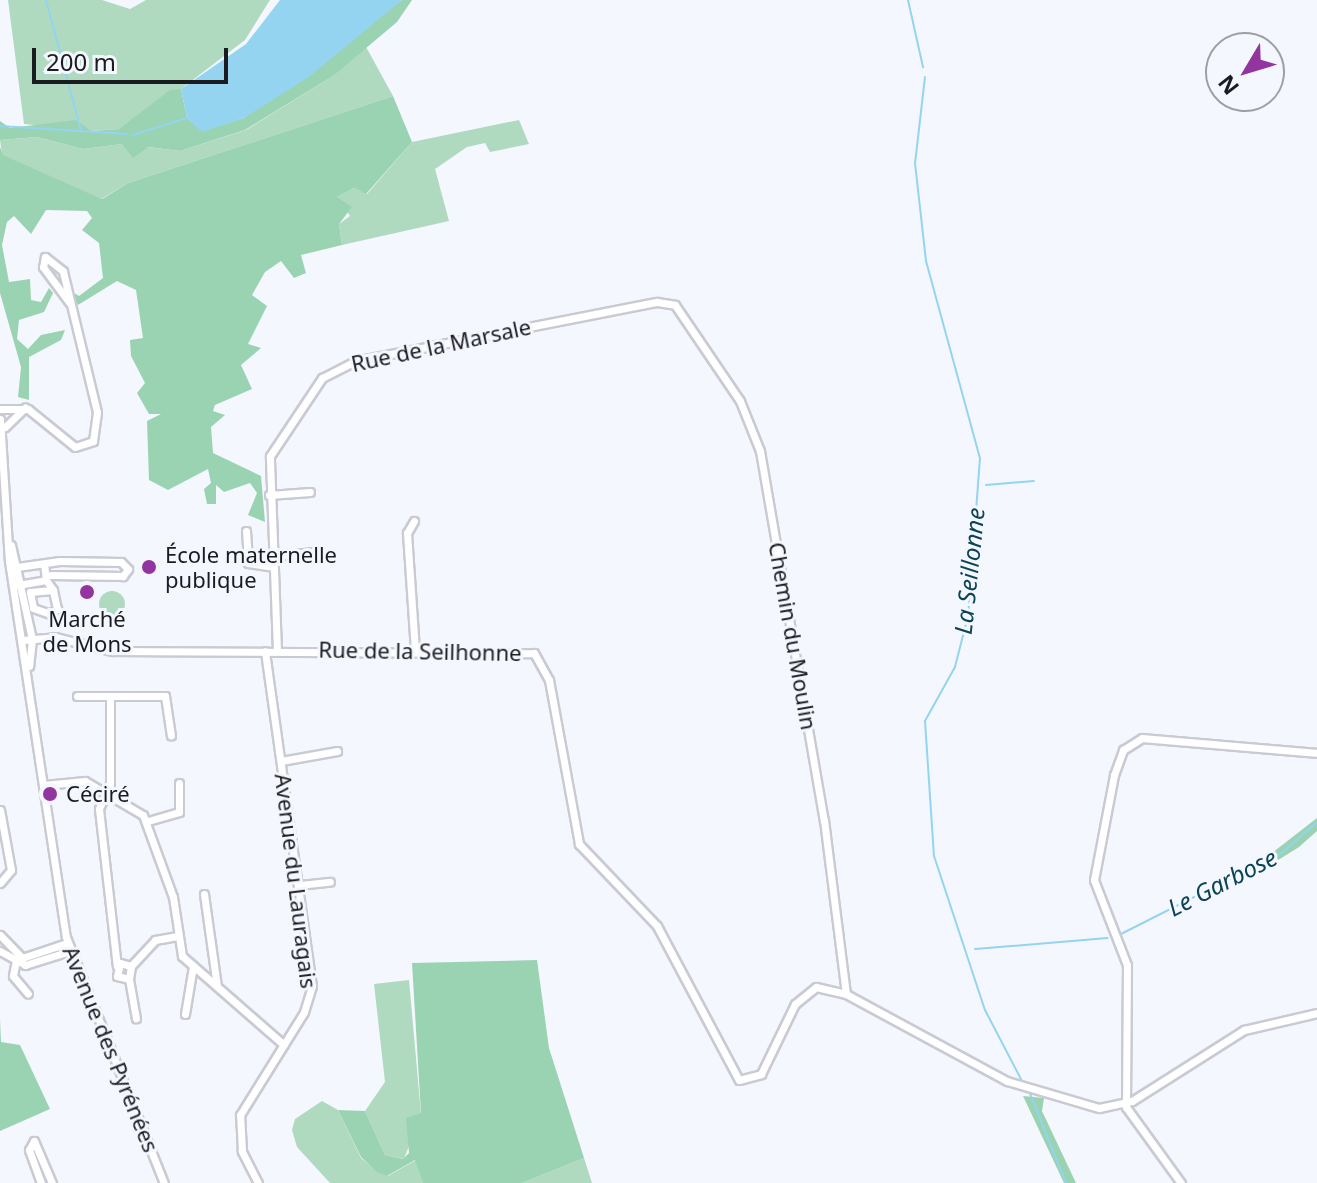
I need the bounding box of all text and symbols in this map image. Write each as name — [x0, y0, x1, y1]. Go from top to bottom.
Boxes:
scale bar — [36, 32, 232, 82]
north arrow — [1205, 32, 1285, 112]
text: 200 m — [46, 45, 116, 78]
text: N — [1210, 69, 1245, 102]
street label: Rue de la Marsale — [349, 313, 533, 377]
water label: La Seillonne — [948, 506, 990, 636]
street label: Chemin du Moulin — [763, 540, 823, 732]
place label: École maternelle publique — [165, 541, 337, 592]
marker: École maternelle publique — [140, 558, 158, 576]
marker: Marché de Mons — [78, 583, 96, 601]
place label: Marché de Mons — [42, 605, 132, 656]
street label: Rue de la Seilhonne — [318, 636, 522, 666]
street label: Avenue du Lauragais — [270, 772, 322, 990]
place label: Céciré — [66, 781, 130, 807]
marker: Céciré — [41, 785, 59, 803]
water label: Le Garbose — [1162, 842, 1282, 922]
street label: Avenue des Pyrénées — [58, 942, 164, 1156]

